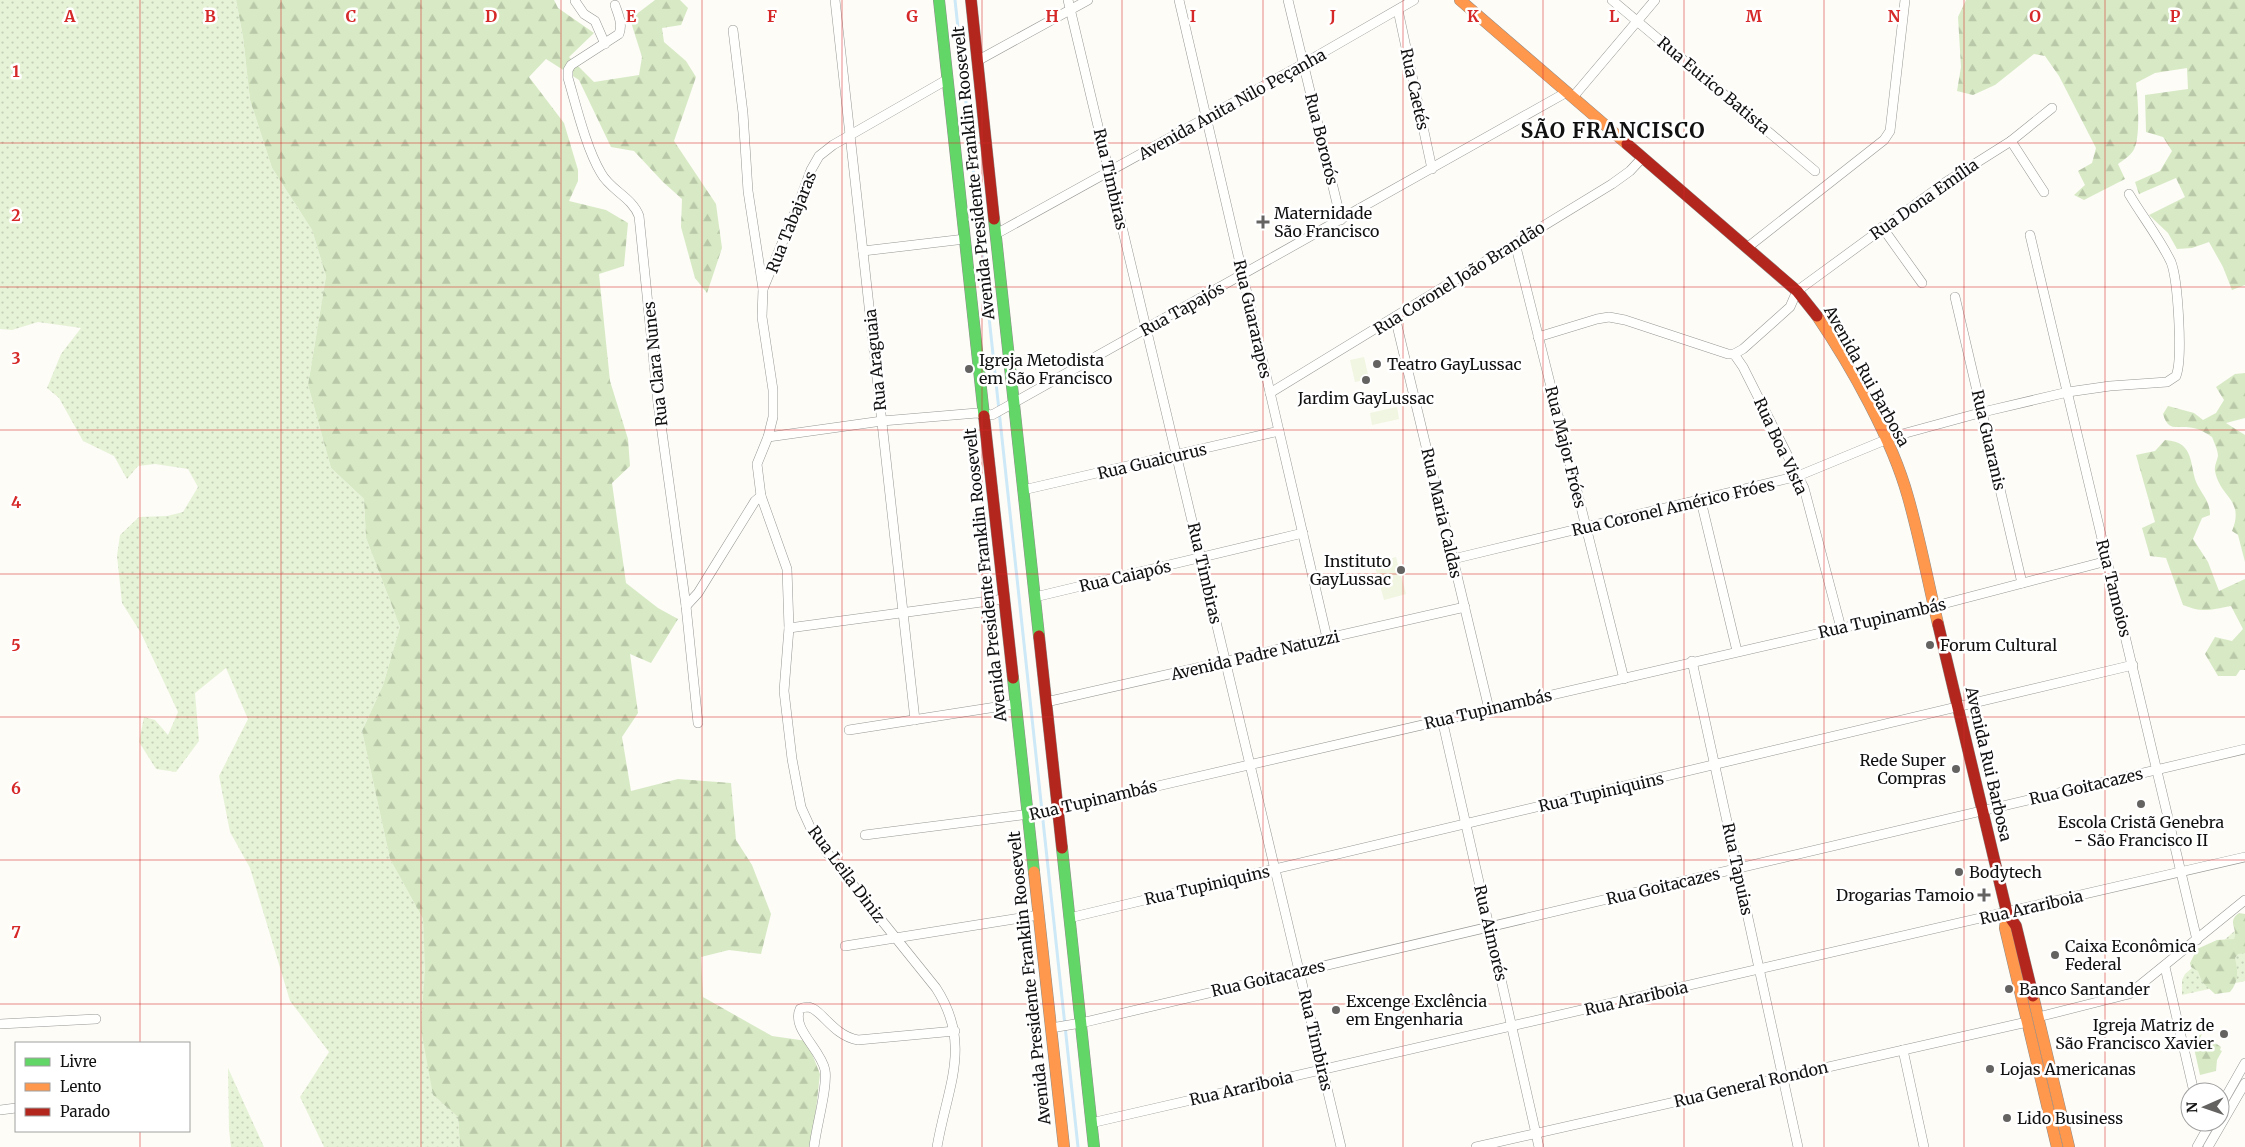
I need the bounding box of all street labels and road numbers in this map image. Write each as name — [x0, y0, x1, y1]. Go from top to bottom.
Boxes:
street label: Avenida Presidente Franklin Roosevelt — [948, 24, 998, 322]
street label: Rua Eurico Batista — [1654, 32, 1775, 138]
street label: Avenida Anita Nilo Peçanha — [1134, 44, 1330, 164]
street label: Rua Caetés — [1397, 46, 1433, 132]
street label: Rua Bororós — [1301, 91, 1343, 187]
street label: Rua Timbiras — [1090, 126, 1132, 232]
street label: Rua Dona Emília — [1866, 154, 1982, 244]
street label: Rua Tabajaras — [762, 168, 820, 276]
street label: Rua Coronel João Brandão — [1370, 217, 1548, 339]
street label: Rua Guararapes — [1230, 258, 1276, 380]
street label: Rua Tapajós — [1136, 278, 1228, 340]
street label: Rua Clara Nunes — [638, 300, 672, 428]
street label: Avenida Rui Barbosa — [1819, 301, 1914, 450]
street label: Rua Araguaia — [860, 308, 890, 412]
street label: Rua Major Fróes — [1541, 384, 1591, 510]
street label: Rua Guaranis — [1968, 388, 2010, 492]
street label: Rua Boa Vista — [1750, 394, 1812, 498]
street label: Avenida Presidente Franklin Roosevelt — [960, 426, 1010, 724]
street label: Rua Guaicurus — [1095, 439, 1209, 483]
street label: Rua Maria Caldas — [1417, 446, 1467, 580]
street label: Rua Coronel Américo Fróes — [1570, 474, 1777, 540]
street label: Rua Timbiras — [1184, 520, 1226, 626]
street label: Rua Tamoios — [2092, 537, 2136, 639]
street label: Rua Caiapós — [1077, 556, 1173, 596]
street label: Rua Tupinambás — [1816, 594, 1948, 642]
street label: Avenida Padre Natuzzi — [1168, 626, 1341, 684]
street label: Avenida Rui Barbosa — [1961, 684, 2017, 844]
street label: Rua Tupinambás — [1422, 685, 1554, 733]
street label: Rua Goitacazes — [2027, 763, 2145, 809]
street label: Rua Tupiniquins — [1536, 768, 1666, 816]
street label: Rua Tupinambás — [1027, 776, 1159, 824]
street label: Rua Tapuias — [1718, 821, 1758, 917]
street label: Rua Leila Diniz — [804, 822, 890, 927]
street label: Avenida Presidente Franklin Roosevelt — [1004, 829, 1054, 1127]
street label: Rua Tupiniquins — [1142, 861, 1272, 909]
street label: Rua Goitacazes — [1604, 863, 1722, 909]
street label: Rua Aimorés — [1470, 883, 1512, 983]
street label: Rua Arariboia — [1977, 885, 2085, 929]
street label: Rua Goitacazes — [1209, 955, 1327, 1001]
street label: Rua Arariboia — [1582, 976, 1690, 1020]
street label: Rua Timbiras — [1295, 987, 1337, 1093]
street label: Rua General Rondon — [1672, 1056, 1830, 1111]
street label: Rua Arariboia — [1187, 1066, 1295, 1110]

